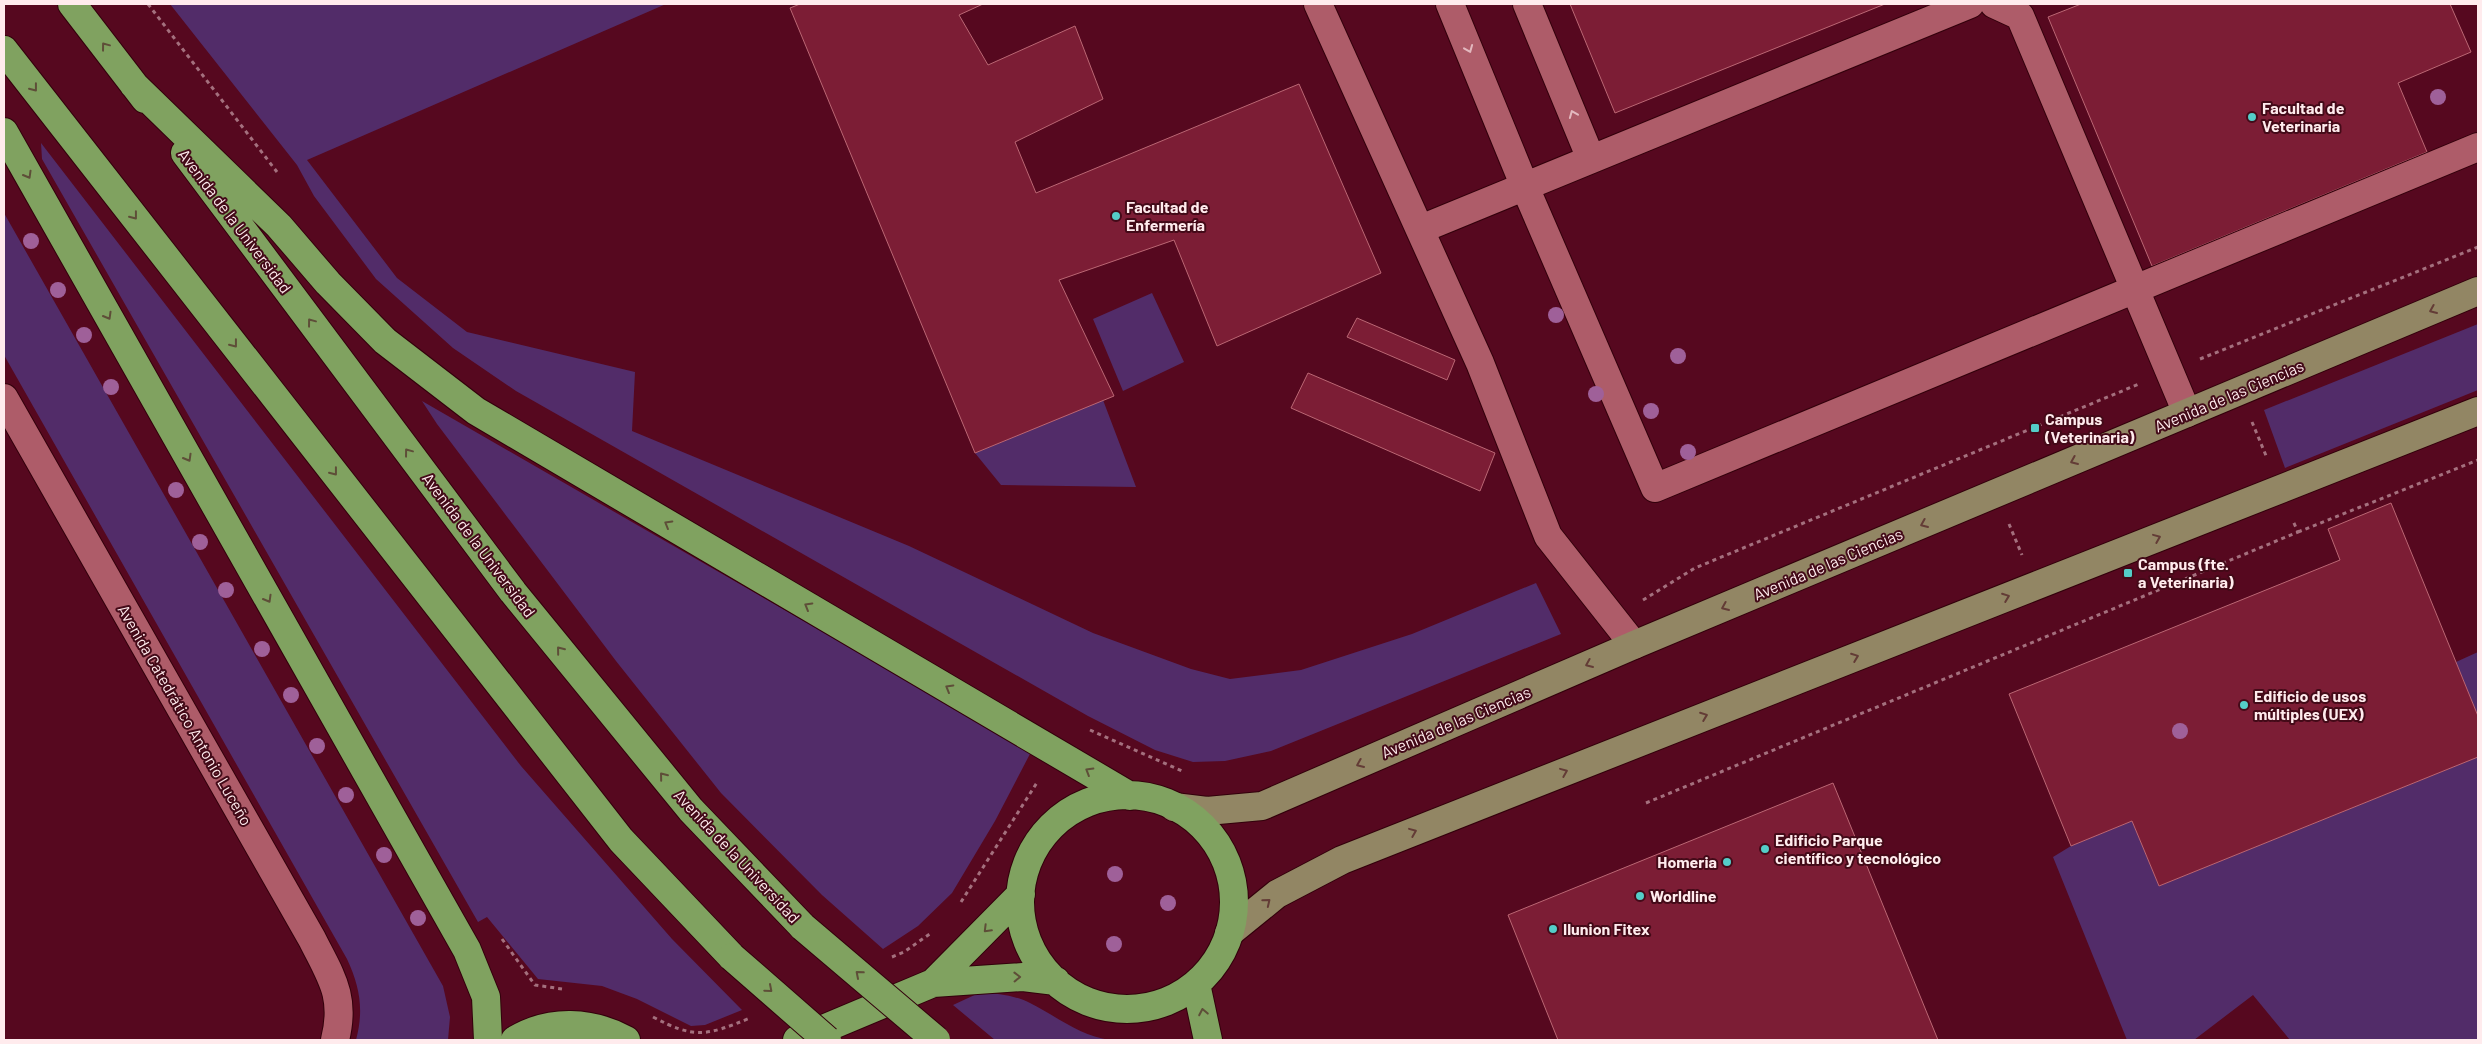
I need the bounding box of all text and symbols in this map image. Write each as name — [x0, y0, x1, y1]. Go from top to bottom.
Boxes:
one-way arrow — [101, 43, 110, 52]
one-way arrow — [1462, 44, 1473, 53]
one-way arrow — [28, 83, 37, 92]
place label: Facultad de Veterinaria — [2262, 98, 2345, 135]
one-way arrow — [1568, 110, 1579, 119]
marker: Facultad de Veterinaria — [2246, 111, 2258, 123]
street label: Avenida de la Universidad — [175, 145, 296, 297]
one-way arrow — [21, 169, 31, 178]
place label: Facultad de Enfermería — [1126, 197, 1209, 234]
marker: Facultad de Enfermería — [1110, 210, 1122, 222]
one-way arrow — [128, 211, 137, 220]
one-way arrow — [2429, 304, 2438, 315]
one-way arrow — [101, 311, 111, 320]
one-way arrow — [308, 318, 317, 327]
one-way arrow — [228, 339, 237, 348]
street label: Avenida de las Ciencias — [2151, 355, 2306, 436]
place label: Campus (Veterinaria) — [2044, 409, 2135, 446]
marker: Campus (Veterinaria) — [2029, 422, 2041, 434]
one-way arrow — [405, 448, 414, 458]
one-way arrow — [182, 452, 192, 461]
one-way arrow — [2070, 454, 2079, 465]
one-way arrow — [328, 467, 337, 476]
street label: Avenida de la Universidad — [419, 469, 540, 621]
one-way arrow — [1920, 517, 1929, 528]
one-way arrow — [665, 520, 674, 530]
street label: Avenida de las Ciencias — [1750, 523, 1905, 604]
one-way arrow — [2152, 534, 2161, 544]
place label: Campus (fte. a Veterinaria) — [2138, 554, 2234, 591]
marker: Campus (fte. a Veterinaria) — [2122, 567, 2134, 579]
one-way arrow — [2001, 593, 2010, 604]
one-way arrow — [262, 594, 272, 603]
street label: Avenida Catedrático Antonio Luceño — [114, 601, 257, 828]
one-way arrow — [1722, 601, 1730, 611]
one-way arrow — [805, 603, 814, 613]
one-way arrow — [558, 647, 566, 656]
one-way arrow — [1850, 653, 1859, 663]
one-way arrow — [1585, 658, 1594, 669]
street label: Avenida de las Ciencias — [1378, 681, 1533, 762]
one-way arrow — [945, 685, 954, 695]
place label: Edificio de usos múltiples (UEX) — [2254, 686, 2366, 723]
marker: Edificio de usos múltiples (UEX) — [2238, 699, 2250, 711]
one-way arrow — [1699, 712, 1707, 722]
one-way arrow — [1356, 757, 1365, 768]
one-way arrow — [1085, 767, 1094, 777]
one-way arrow — [1559, 768, 1567, 778]
one-way arrow — [660, 772, 669, 781]
street label: Avenida de la Universidad — [671, 785, 804, 926]
one-way arrow — [1408, 827, 1416, 837]
place label: Edificio Parque científico y tecnológico — [1775, 830, 1941, 867]
marker: Edificio Parque científico y tecnológico — [1759, 843, 1771, 855]
place label: Homeria — [1657, 852, 1717, 871]
marker: Homeria — [1721, 856, 1733, 868]
place label: Worldline — [1650, 886, 1717, 905]
marker: Worldline — [1634, 890, 1646, 902]
one-way arrow — [1261, 900, 1270, 908]
place label: Ilunion Fitex — [1563, 919, 1650, 938]
one-way arrow — [984, 923, 993, 932]
marker: Ilunion Fitex — [1547, 923, 1559, 935]
one-way arrow — [856, 972, 865, 980]
one-way arrow — [1013, 972, 1021, 982]
one-way arrow — [763, 983, 772, 992]
one-way arrow — [1198, 1008, 1208, 1017]

